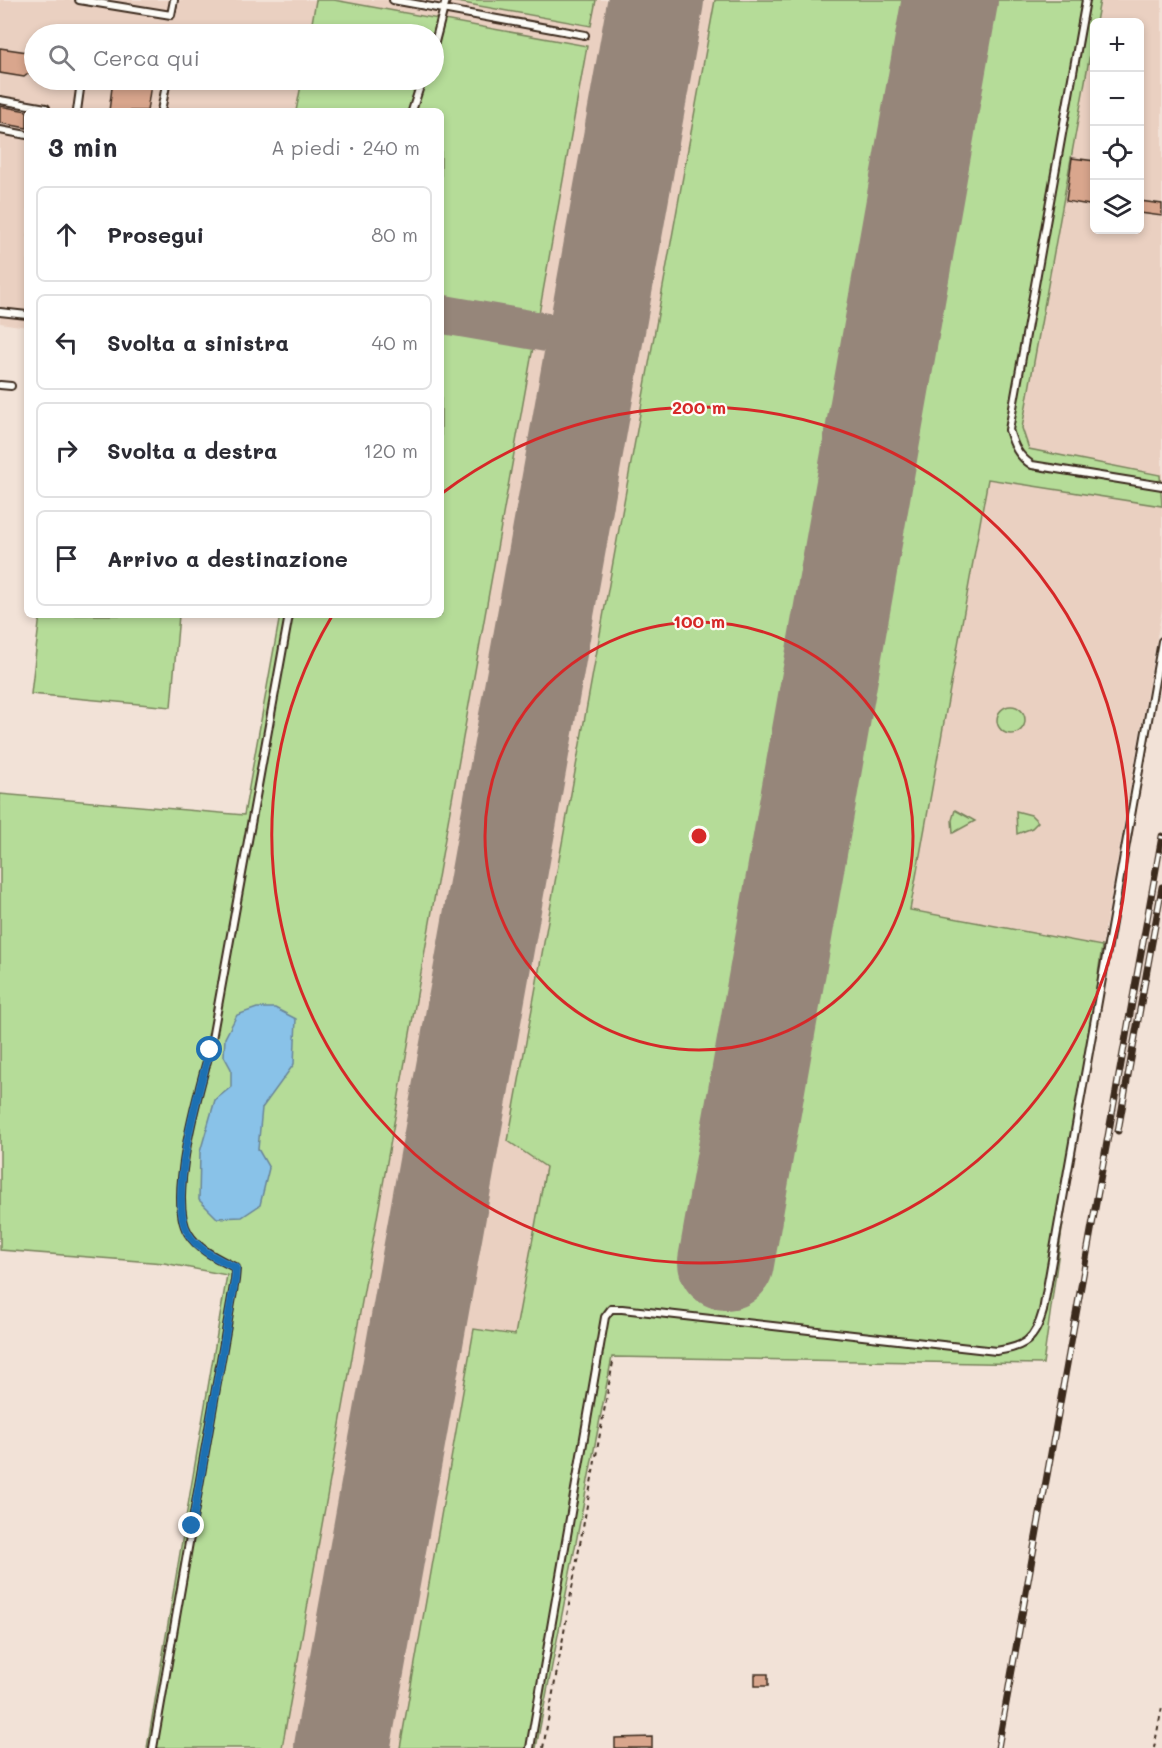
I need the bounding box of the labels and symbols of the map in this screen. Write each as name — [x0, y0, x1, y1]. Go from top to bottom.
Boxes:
text: 200 m — [672, 395, 726, 419]
text: 100 m — [673, 609, 725, 633]
centre of rings — [689, 826, 709, 846]
route start — [196, 1036, 222, 1062]
route end — [178, 1512, 204, 1538]

